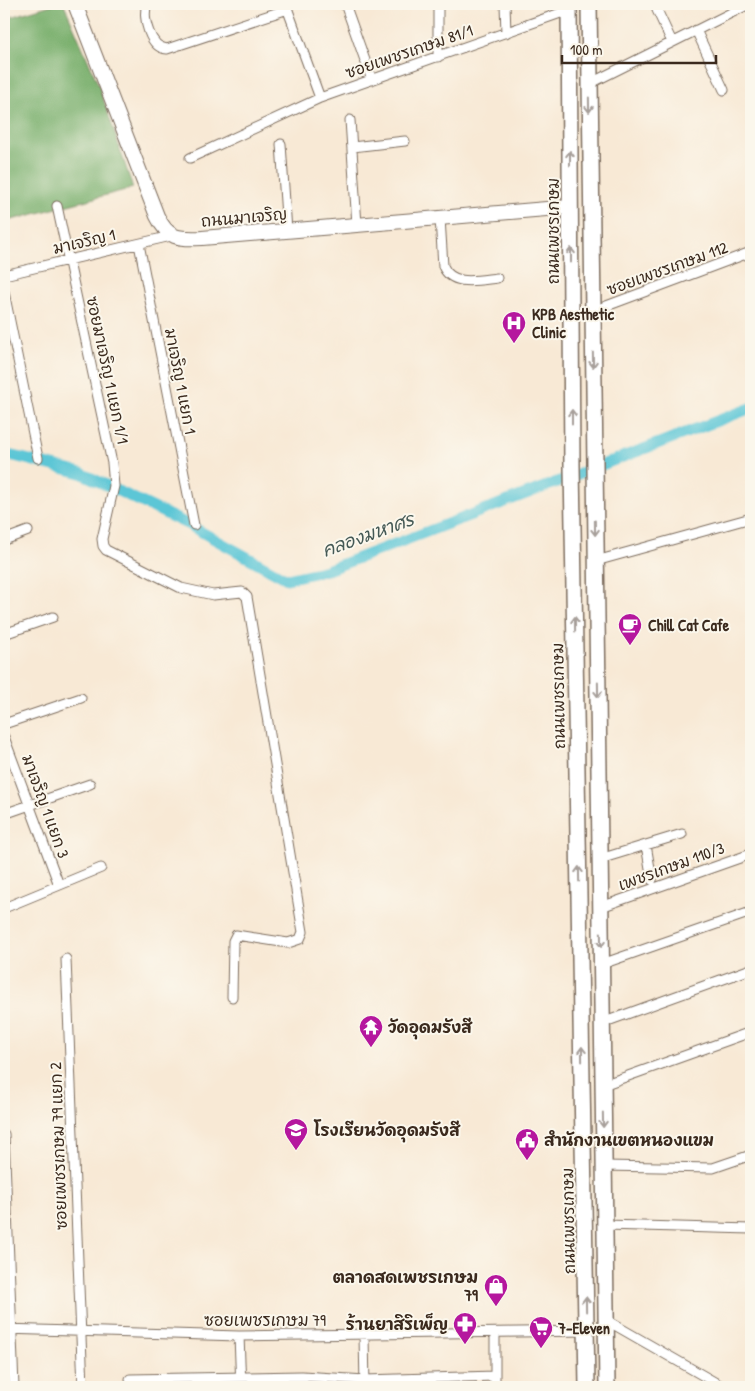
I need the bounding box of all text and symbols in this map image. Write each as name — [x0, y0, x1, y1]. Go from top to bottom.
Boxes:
street label: ซอยเพชรเกษม 81/1 — [342, 19, 476, 83]
scale bar — [562, 32, 716, 64]
text: 100 m — [570, 39, 603, 60]
one-way arrow — [585, 97, 594, 113]
one-way arrow — [565, 150, 575, 166]
street label: ถนนเพชรเกษม — [542, 178, 564, 284]
street label: ถนนมาเจริญ — [200, 202, 288, 232]
street label: มาเจริญ 1 — [51, 223, 117, 259]
street label: ซอยเพชรเกษม 112 — [603, 236, 731, 300]
one-way arrow — [566, 247, 576, 264]
street label: ซอยมาเจริญ 1 แยก 1/1 — [82, 294, 134, 446]
place label: KPB Aesthetic Clinic — [532, 303, 615, 343]
hospital icon: KPB Aesthetic Clinic — [501, 310, 527, 344]
street label: มาเจริญ 1 แยก 1 — [160, 326, 202, 436]
one-way arrow — [588, 352, 598, 368]
one-way arrow — [567, 410, 577, 426]
water label: คลองมหาศร — [318, 506, 419, 563]
one-way arrow — [590, 519, 600, 535]
cafe icon: Chill Cat Cafe — [617, 612, 643, 646]
place label: Chill Cat Cafe — [648, 614, 730, 636]
one-way arrow — [570, 616, 580, 632]
street label: ถนนเพชรเกษม — [546, 643, 570, 749]
one-way arrow — [593, 682, 602, 698]
street label: มาเจริญ 1 แยก 3 — [17, 751, 75, 861]
street label: เพชรเกษม 110/3 — [615, 837, 727, 895]
one-way arrow — [574, 866, 584, 882]
one-way arrow — [596, 932, 606, 948]
temple icon: วัดอุดมรังสี — [358, 1014, 384, 1048]
place label: วัดอุดมรังสี — [388, 1016, 473, 1040]
one-way arrow — [577, 1046, 587, 1062]
street label: ซอยเพชรเกษม 79 แยก 2 — [44, 1061, 72, 1230]
one-way arrow — [599, 1112, 608, 1128]
school or university icon: โรงเรียนวัดอุดมรังสี — [283, 1117, 309, 1151]
place label: โรงเรียนวัดอุดมรังสี — [313, 1119, 461, 1143]
public building icon: สำนักงานเขตหนองแขม — [514, 1127, 540, 1161]
place label: สำนักงานเขตหนองแขม — [544, 1129, 714, 1151]
street label: ถนนเพชรเกษม — [556, 1168, 580, 1274]
place label: ตลาดสดเพชรเกษม 79 — [332, 1266, 478, 1306]
shop icon: ตลาดสดเพชรเกษม 79 — [483, 1273, 509, 1307]
one-way arrow — [582, 1296, 591, 1312]
street label: ซอยเพชรเกษม 79 — [204, 1309, 326, 1331]
pharmacy icon: ร้านยาสิริเพ็ญ — [452, 1311, 478, 1345]
place label: ร้านยาสิริเพ็ญ — [346, 1312, 448, 1335]
supermarket icon: 7-Eleven — [528, 1315, 554, 1349]
place label: 7-Eleven — [557, 1317, 610, 1339]

